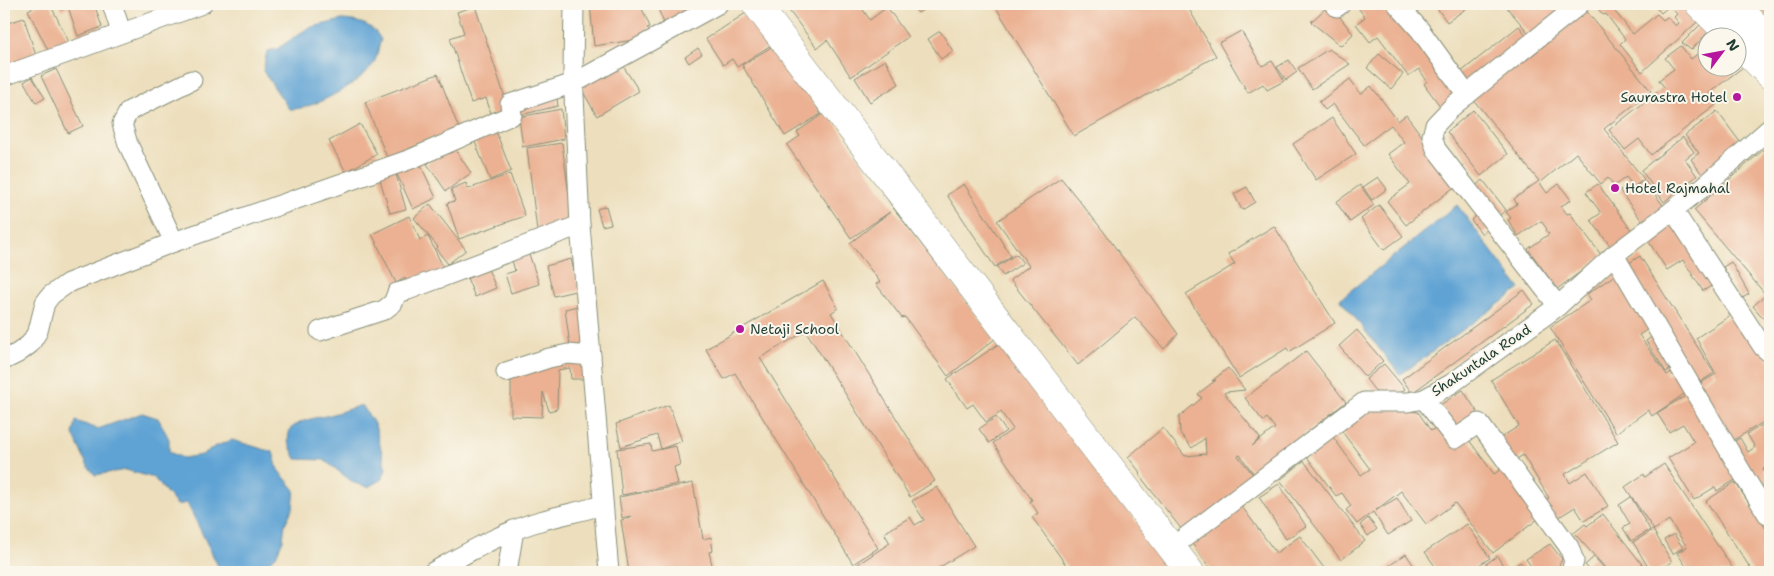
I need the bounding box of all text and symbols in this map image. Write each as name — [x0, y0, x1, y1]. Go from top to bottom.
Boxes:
north arrow — [1696, 28, 1746, 78]
text: N — [1722, 36, 1744, 55]
place label: Saurastra Hotel — [1620, 88, 1728, 106]
marker: Saurastra Hotel — [1731, 91, 1743, 103]
place label: Hotel Rajmahal — [1625, 179, 1731, 197]
marker: Hotel Rajmahal — [1609, 182, 1621, 194]
place label: Netaji School — [750, 320, 840, 338]
street label: Shakuntala Road — [1428, 320, 1534, 400]
marker: Netaji School — [734, 323, 746, 335]

